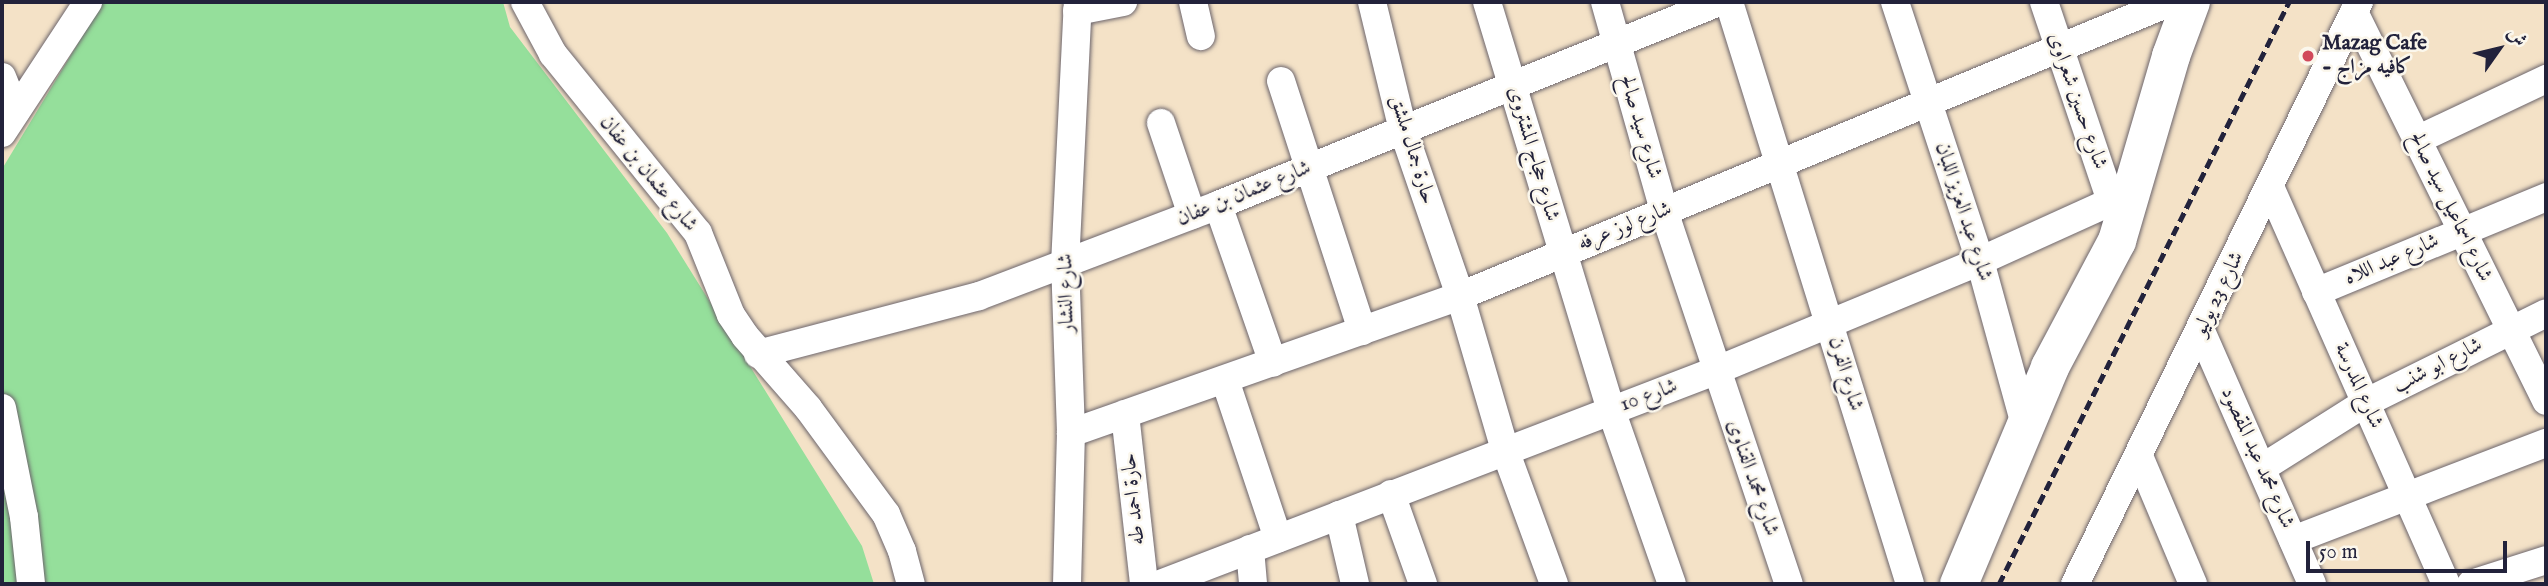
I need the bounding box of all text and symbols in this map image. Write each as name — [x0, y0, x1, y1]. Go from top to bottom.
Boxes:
north arrow — [2464, 14, 2534, 84]
text: ش — [2501, 23, 2532, 52]
street label: شارع حسين شعراوى — [2042, 29, 2112, 173]
place label: Mazag Cafe - كافيه مزاج — [2322, 31, 2427, 81]
marker: Mazag Cafe - كافيه مزاج — [2300, 48, 2316, 64]
street label: شارع سيد صالح — [1613, 72, 1667, 182]
street label: شارع حجاج المشتروى — [1502, 84, 1564, 224]
street label: حارة جمال ملشق — [1383, 92, 1441, 208]
street label: شارع عثمان بن عفان — [593, 111, 703, 237]
street label: شارع اسماعيل سيد صالح — [2403, 128, 2497, 286]
street label: شارع عبد العزيز اللبان — [1929, 139, 1997, 285]
street label: شارع عثمان بن عفان — [1173, 156, 1315, 232]
street label: شارع لوز عرفه — [1574, 197, 1676, 257]
street label: شارع عبد اللاه — [2341, 229, 2443, 291]
street label: شارع 23 يوليو — [2188, 248, 2250, 340]
street label: شارع النشار — [1054, 253, 1080, 333]
street label: شارع ابو شنب — [2389, 333, 2487, 399]
street label: شارع الفرن — [1822, 334, 1868, 414]
street label: شارع المدرسة — [2328, 339, 2388, 433]
street label: شارع 10 — [1617, 374, 1681, 418]
street label: شارع محمد عبد المقصود — [2215, 383, 2299, 533]
street label: شارع محمد القناوى — [1720, 417, 1784, 539]
street label: حارة احمد طه — [1117, 452, 1151, 546]
scale bar — [2310, 526, 2511, 570]
text: 50 m — [2319, 539, 2358, 566]

